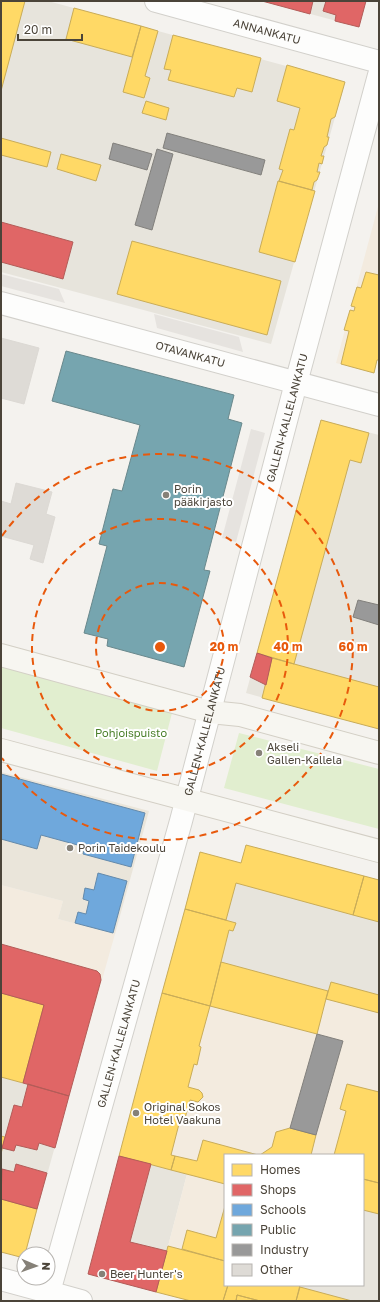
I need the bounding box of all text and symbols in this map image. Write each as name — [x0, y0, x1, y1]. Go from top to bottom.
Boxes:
street label: ANNANKATU — [232, 15, 302, 46]
scale bar — [18, 16, 82, 42]
text: 20 m — [24, 22, 52, 37]
street label: OTAVANKATU — [154, 338, 227, 369]
street label: GALLEN-KALLELANKATU — [263, 352, 310, 484]
place label: Porin pääkirjasto — [174, 482, 233, 508]
marker: Porin pääkirjasto — [161, 490, 171, 500]
text: 20 m — [210, 639, 238, 654]
text: 40 m — [274, 639, 302, 654]
text: 60 m — [339, 639, 367, 654]
centre of rings — [153, 640, 167, 654]
street label: GALLEN-KALLELANKATU — [181, 665, 227, 797]
park label: Pohjoispuisto — [95, 726, 167, 739]
place label: Akseli Gallen-Kallela — [267, 740, 342, 766]
marker: Akseli Gallen-Kallela — [254, 748, 264, 758]
place label: Porin Taidekoulu — [78, 841, 166, 854]
marker: Porin Taidekoulu — [65, 843, 75, 853]
street label: GALLEN-KALLELANKATU — [94, 978, 142, 1109]
place label: Original Sokos Hotel Vaakuna — [144, 1100, 221, 1126]
marker: Original Sokos Hotel Vaakuna — [131, 1108, 141, 1118]
legend — [224, 1154, 364, 1286]
text: Homes — [260, 1162, 300, 1177]
text: Shops — [260, 1182, 296, 1197]
text: Schools — [260, 1202, 306, 1217]
text: Public — [260, 1222, 297, 1237]
text: Industry — [260, 1242, 309, 1257]
north arrow — [16, 1246, 56, 1286]
text: N — [40, 1262, 53, 1271]
text: Other — [260, 1262, 293, 1277]
place label: Beer Hunter's — [110, 1267, 183, 1280]
marker: Beer Hunter's — [97, 1269, 107, 1279]

